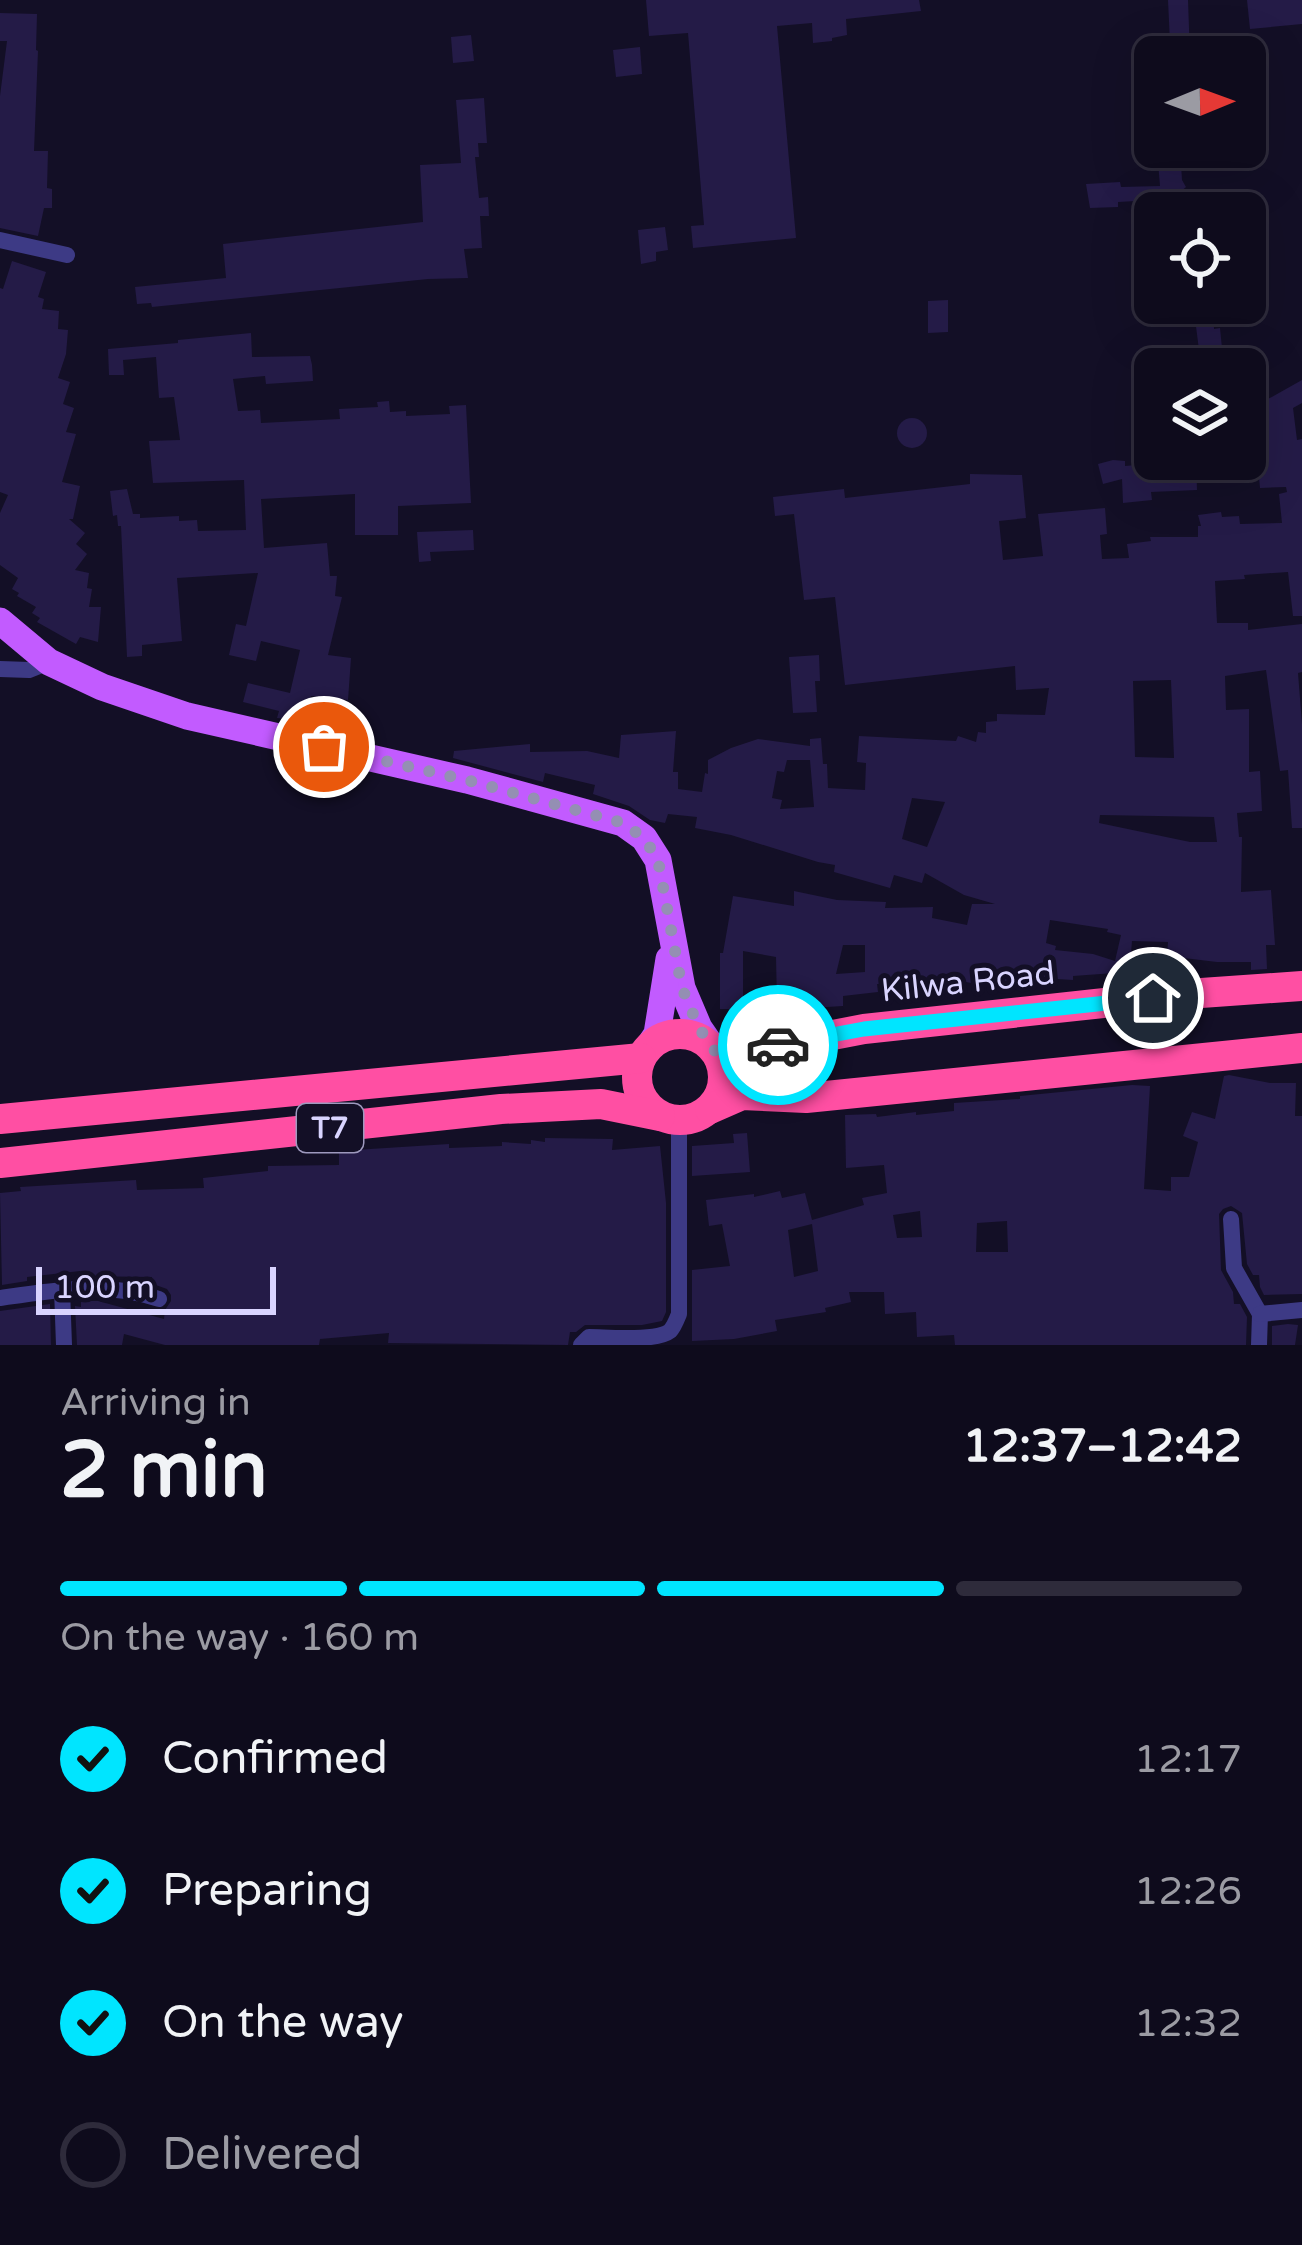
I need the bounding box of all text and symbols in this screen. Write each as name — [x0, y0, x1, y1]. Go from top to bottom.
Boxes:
north arrow — [1134, 36, 1266, 168]
map controls — [1134, 36, 1266, 480]
button: locate — [1134, 192, 1266, 324]
button: layers — [1134, 348, 1266, 480]
pin — [273, 696, 375, 798]
icon: bag — [291, 714, 357, 780]
pin — [1102, 947, 1204, 1049]
street label: Kilwa Road — [879, 953, 1057, 1011]
icon: home — [1120, 965, 1186, 1031]
courier — [718, 985, 838, 1105]
icon: car — [745, 1012, 811, 1078]
road number: T7 — [297, 1104, 363, 1152]
scale bar — [36, 1261, 276, 1314]
text: 100 m — [54, 1268, 155, 1307]
text: Arriving in — [60, 1379, 251, 1426]
text: 12:37–12:42 — [963, 1420, 1242, 1474]
text: 2 min — [60, 1424, 268, 1518]
text: On the way · 160 m — [60, 1614, 419, 1661]
icon: check — [60, 1726, 126, 1792]
text: Confirmed — [162, 1732, 388, 1786]
text: 12:17 — [1134, 1736, 1242, 1783]
icon: check — [60, 1858, 126, 1924]
text: Preparing — [162, 1864, 372, 1918]
text: 12:26 — [1134, 1868, 1242, 1915]
icon: check — [60, 1990, 126, 2056]
text: On the way — [162, 1996, 403, 2050]
text: 12:32 — [1134, 2000, 1242, 2047]
text: Delivered — [162, 2128, 362, 2182]

